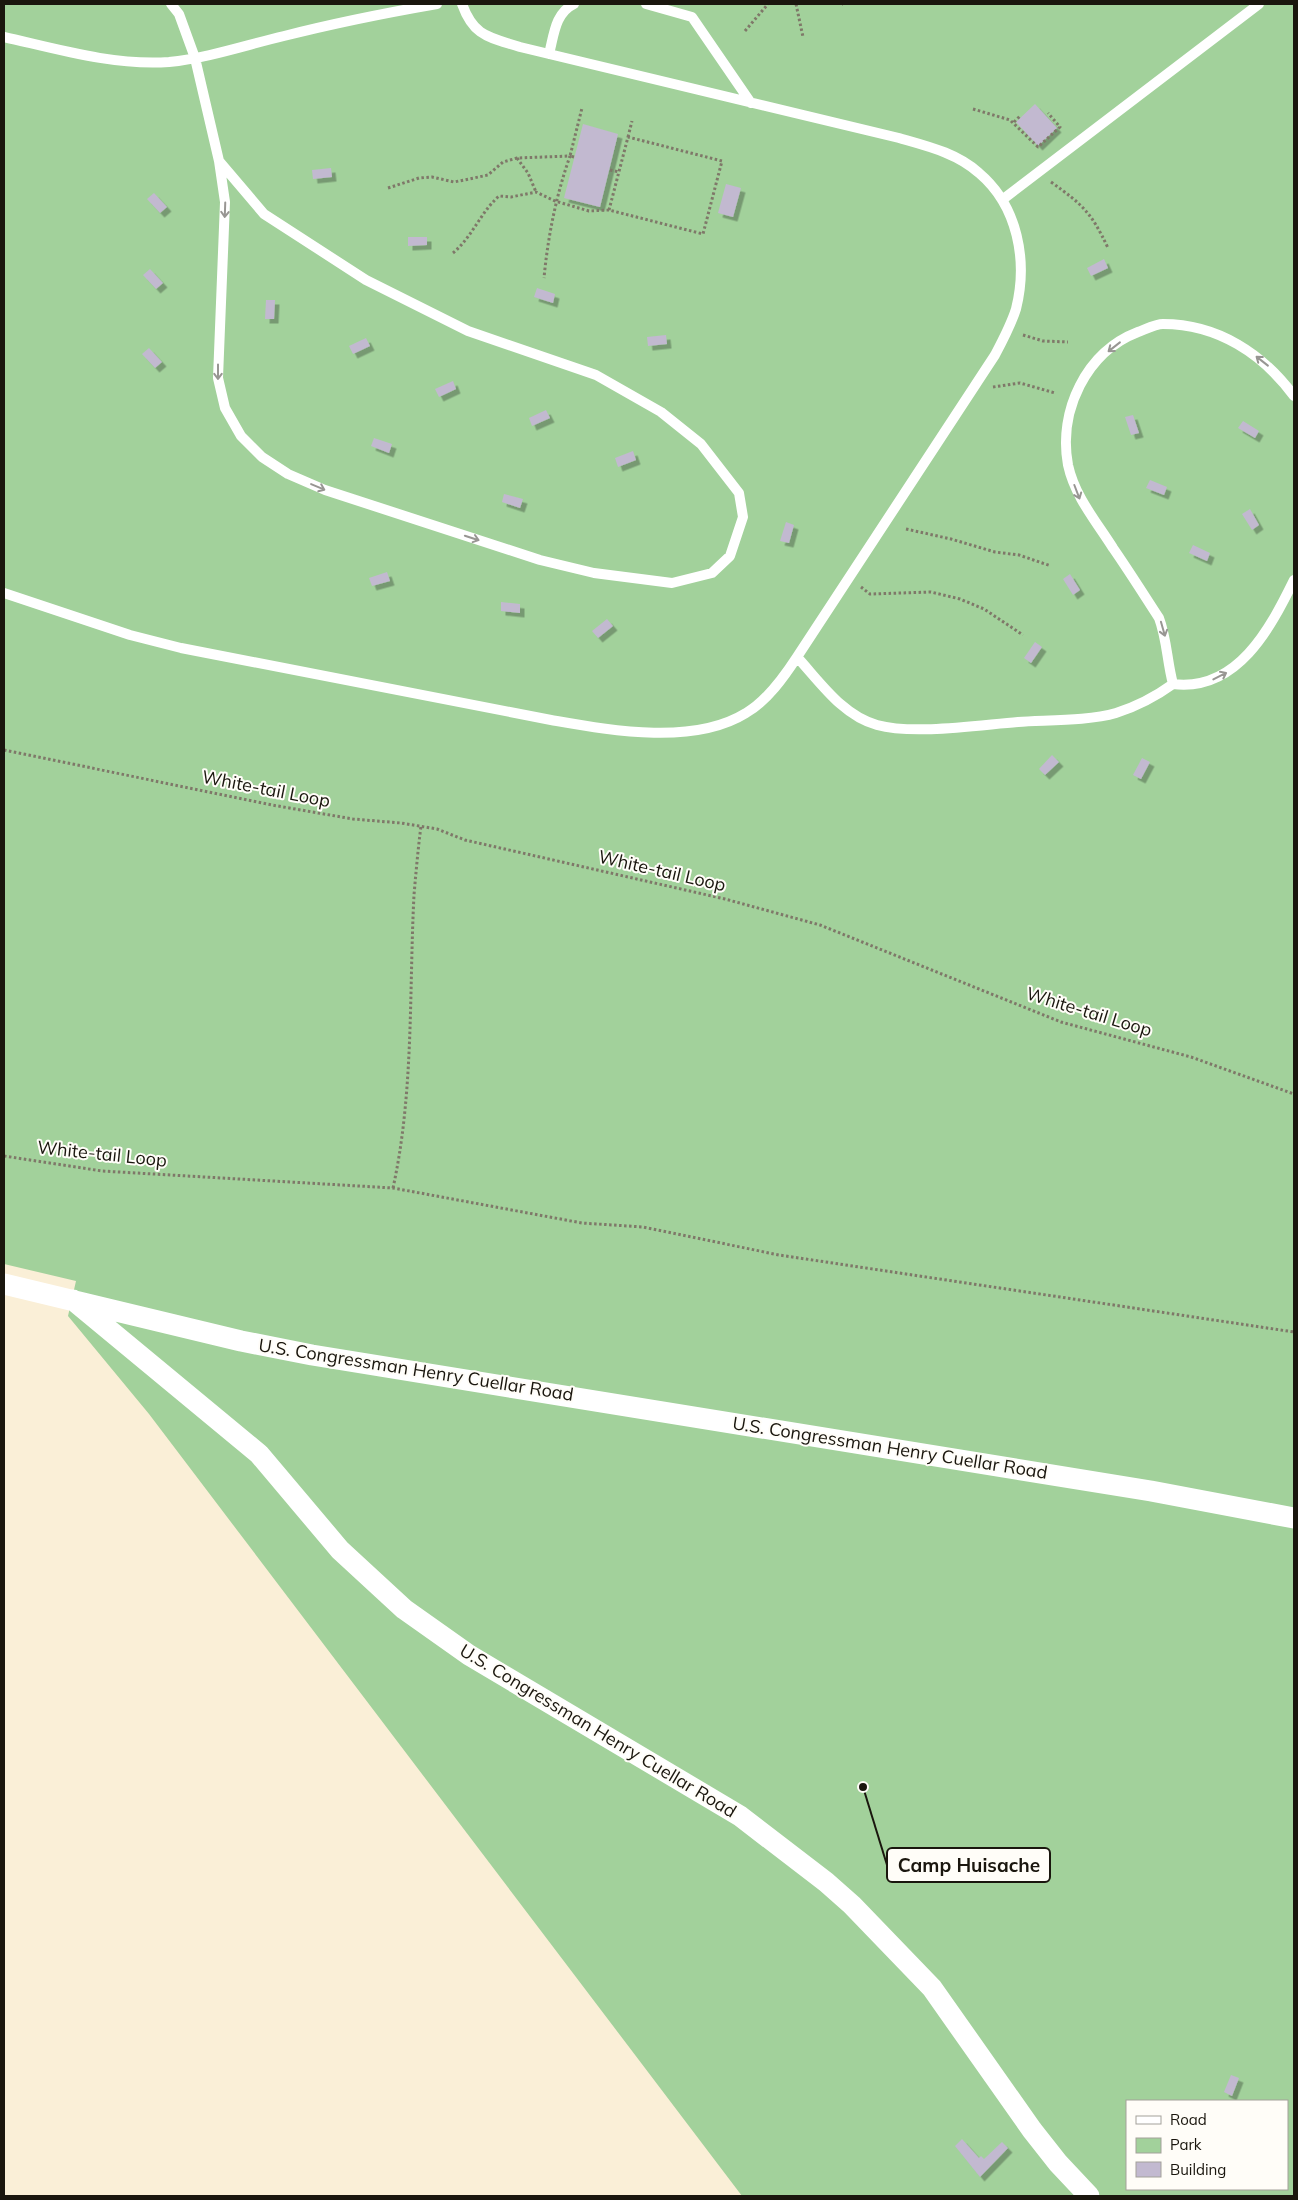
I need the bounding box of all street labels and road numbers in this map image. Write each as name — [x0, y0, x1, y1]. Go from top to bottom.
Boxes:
street label: White-tail Loop — [200, 765, 332, 812]
street label: White-tail Loop — [596, 845, 728, 896]
street label: White-tail Loop — [1024, 981, 1155, 1042]
street label: White-tail Loop — [36, 1135, 168, 1172]
street label: U.S. Congressman Henry Cuellar Road — [257, 1333, 575, 1406]
street label: U.S. Congressman Henry Cuellar Road — [731, 1411, 1049, 1484]
street label: U.S. Congressman Henry Cuellar Road — [456, 1639, 741, 1822]

